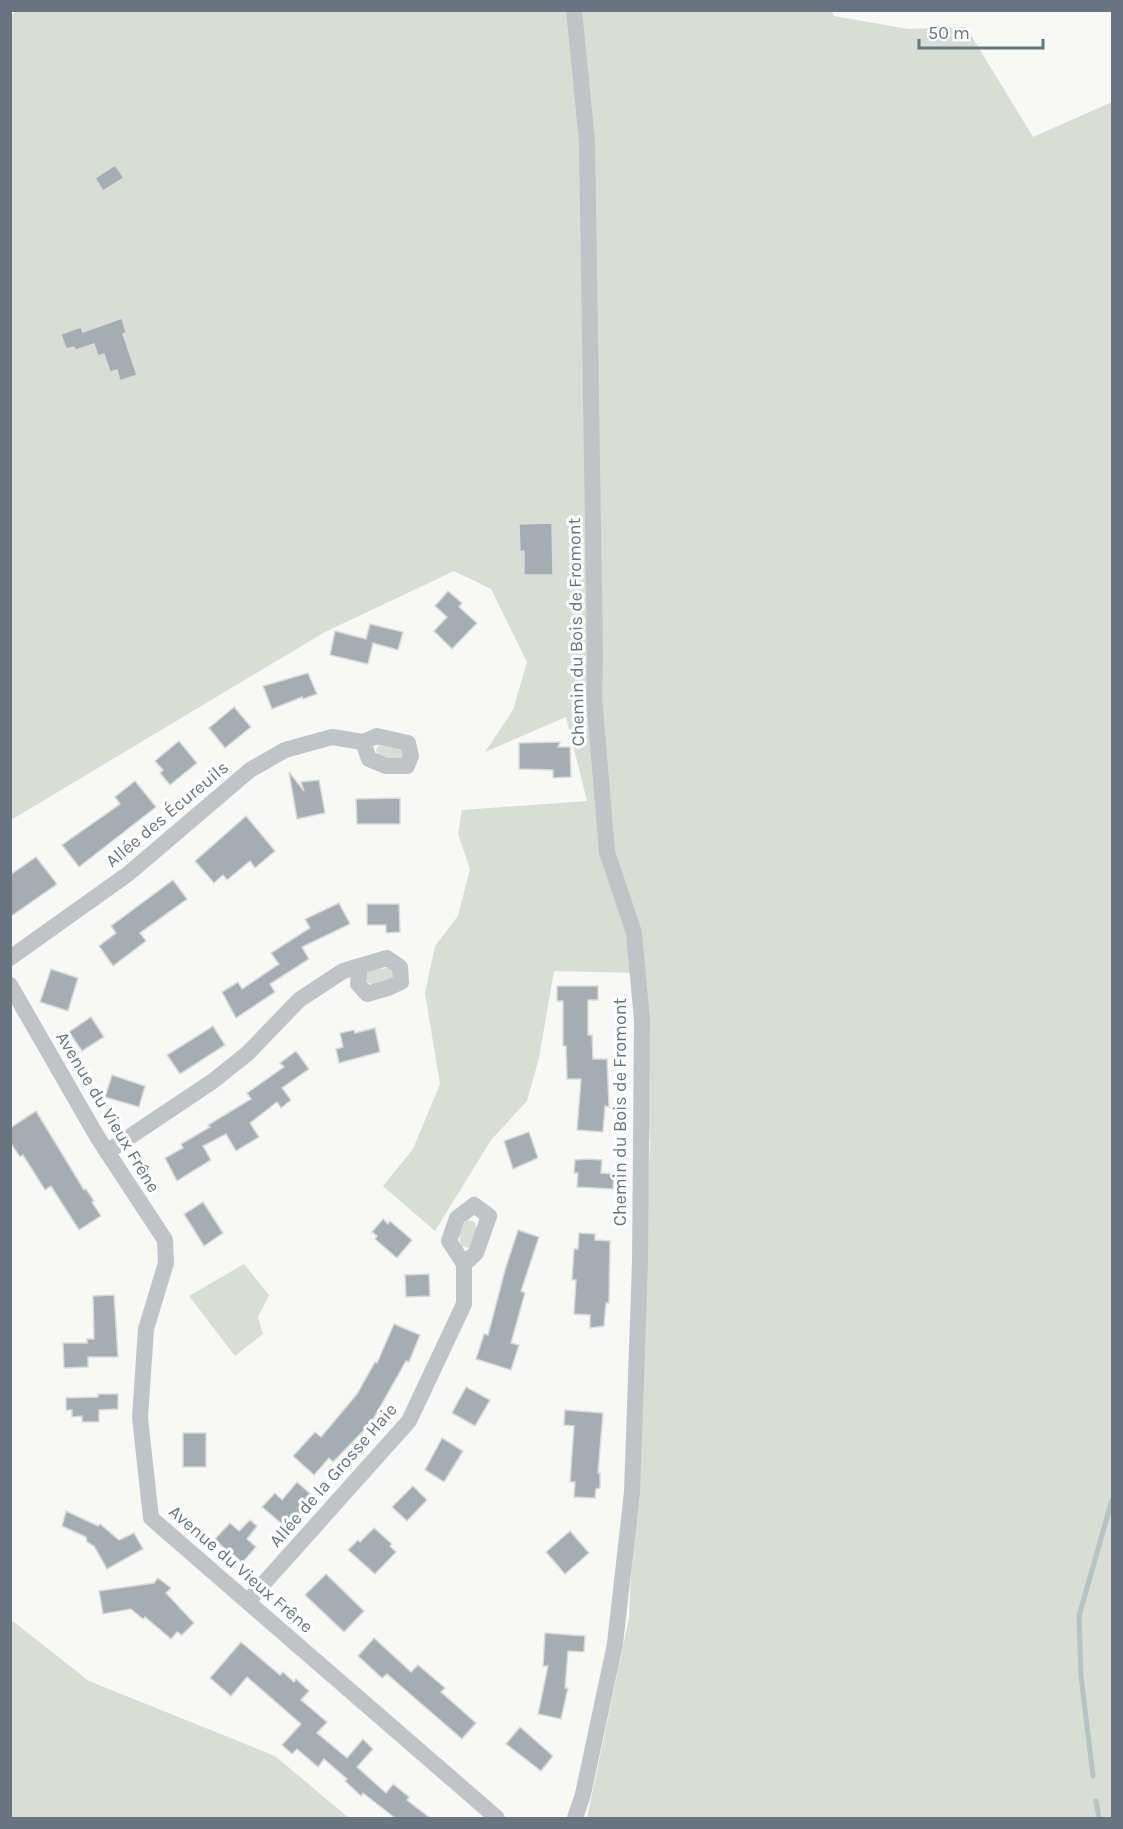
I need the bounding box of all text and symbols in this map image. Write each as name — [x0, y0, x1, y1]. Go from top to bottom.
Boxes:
scale bar — [919, 12, 1044, 50]
text: 50 m — [928, 22, 970, 44]
street label: Chemin du Bois de Fromont — [563, 517, 589, 747]
street label: Allée des Écureuils — [100, 755, 233, 872]
street label: Chemin du Bois de Fromont — [609, 997, 631, 1226]
street label: Avenue du Vieux Frêne — [51, 1028, 165, 1196]
street label: Allée de la Grosse Haie — [264, 1399, 402, 1551]
street label: Avenue du Vieux Frêne — [164, 1500, 318, 1638]

